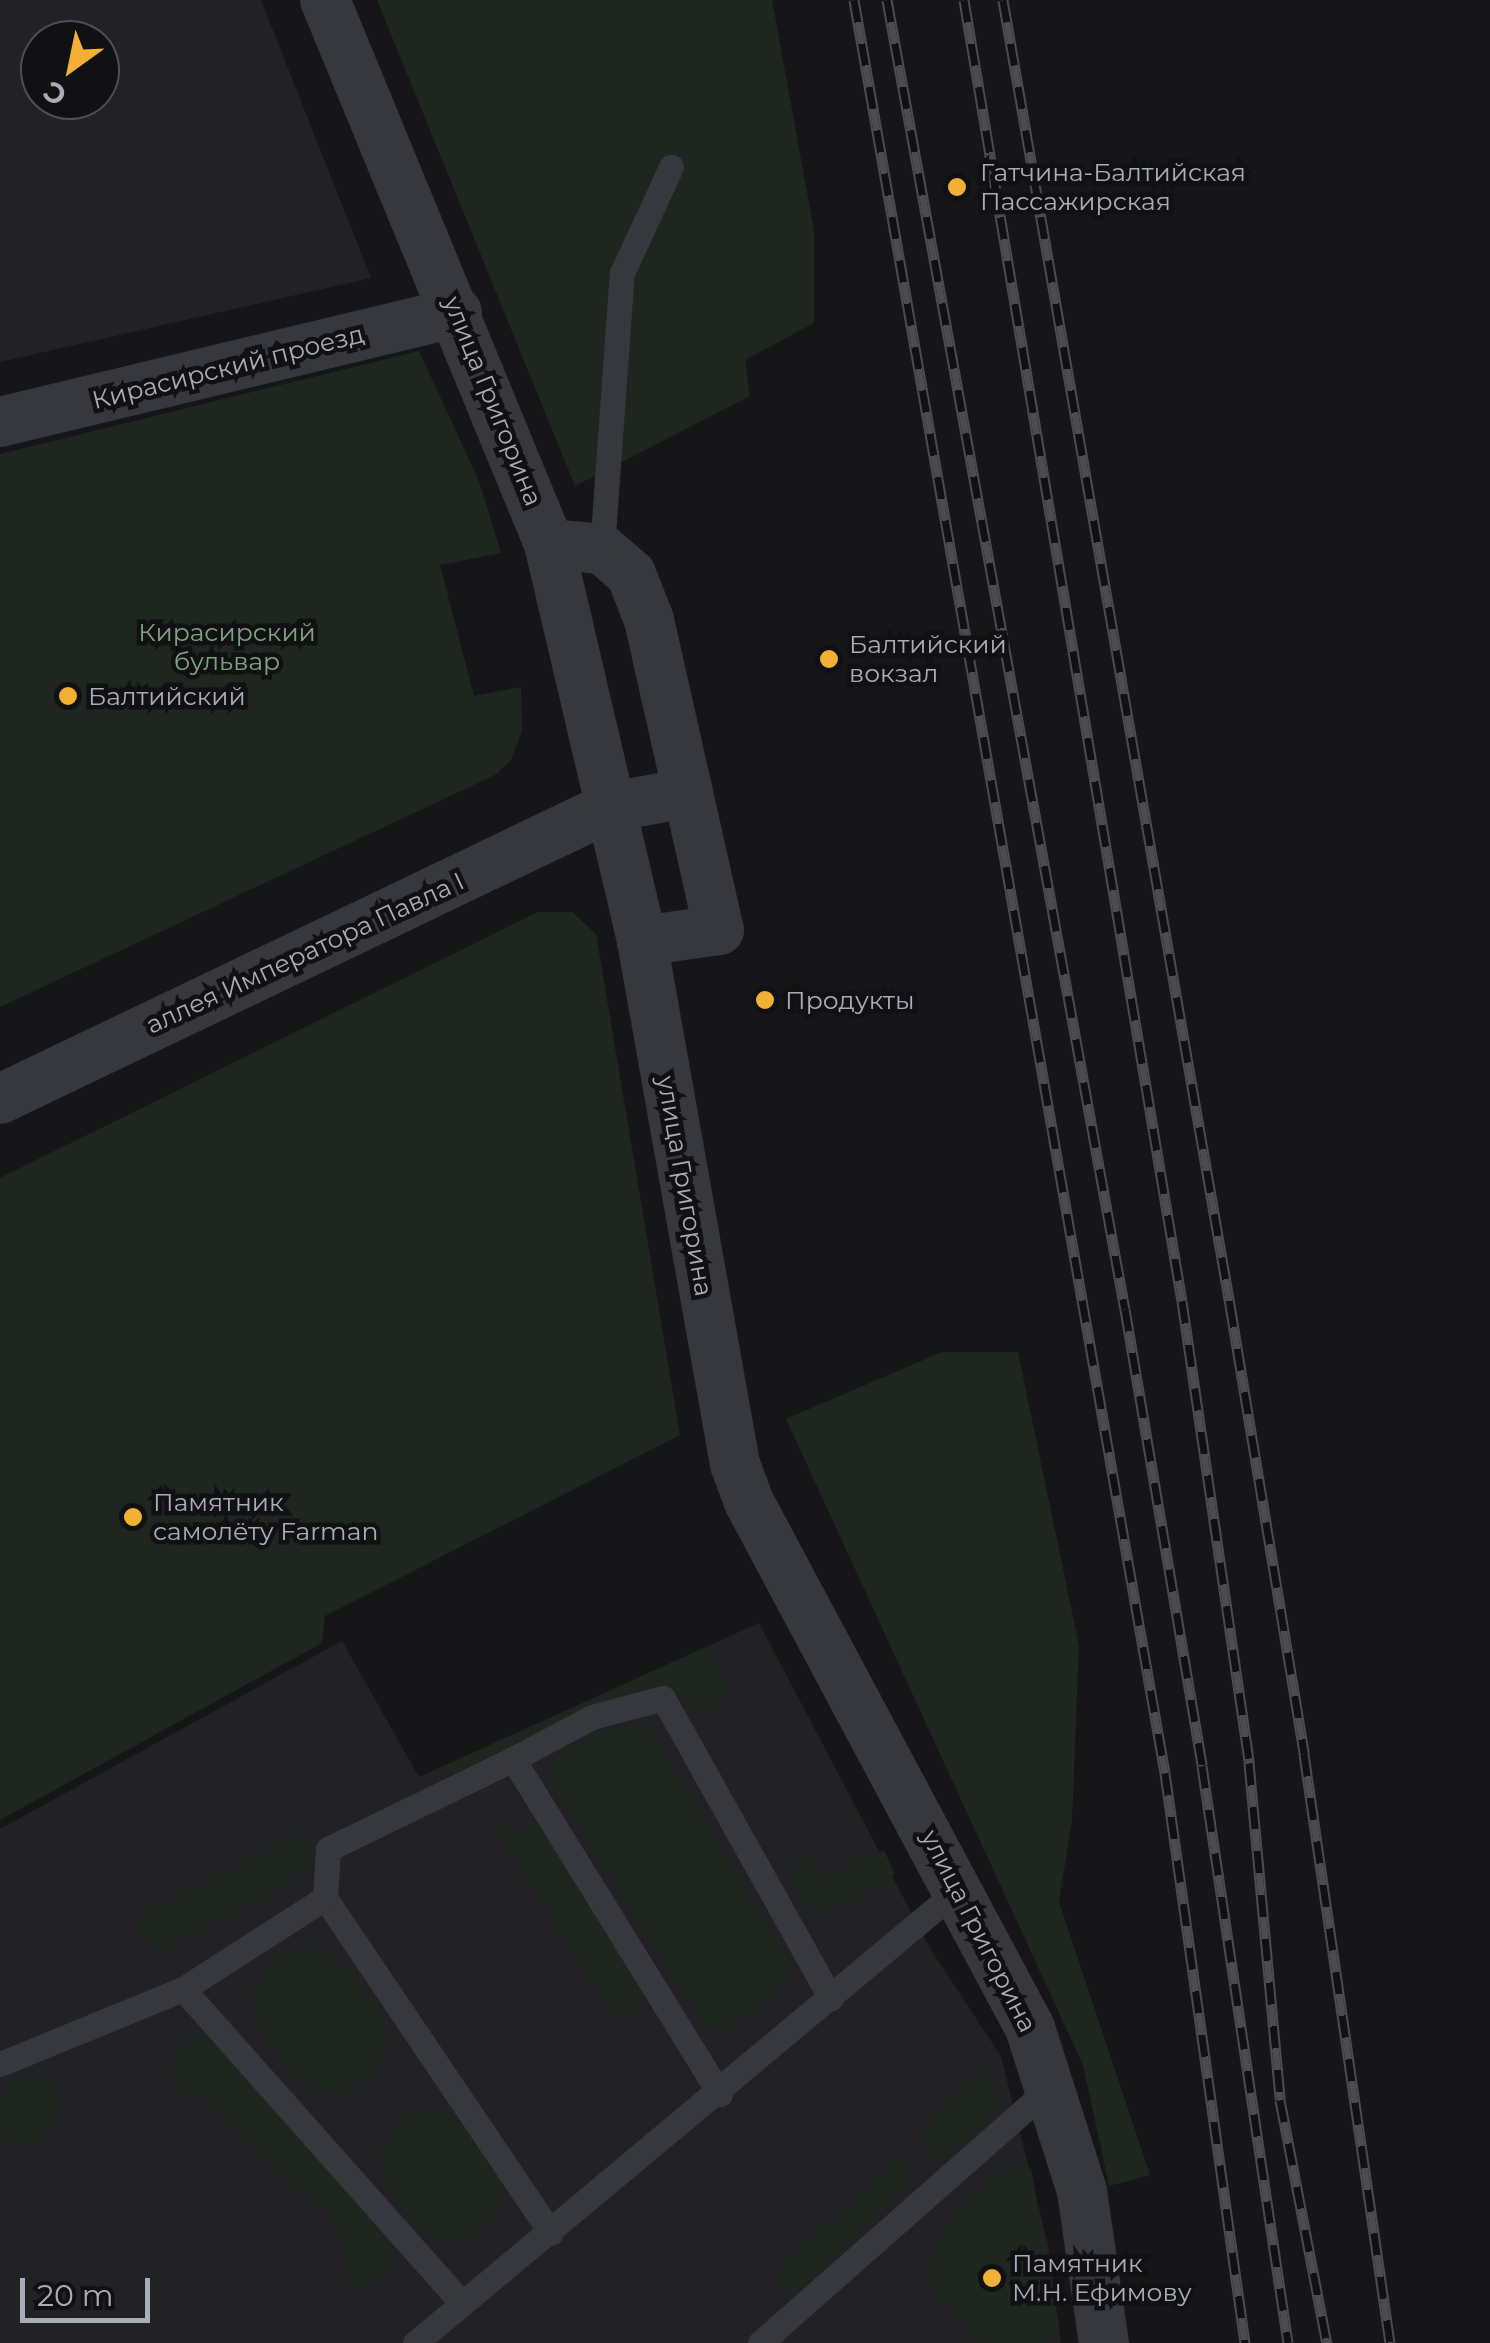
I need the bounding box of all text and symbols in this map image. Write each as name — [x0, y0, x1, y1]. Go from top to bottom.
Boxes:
north arrow — [20, 20, 120, 120]
text: С — [37, 74, 73, 113]
place label: Гатчина-Балтийская Пассажирская — [980, 158, 1246, 217]
marker: Гатчина-Балтийская Пассажирская — [944, 174, 970, 200]
street label: улица Григорина — [437, 292, 549, 510]
street label: Кирасирский проезд — [89, 319, 367, 415]
park label: Кирасирский бульвар — [138, 618, 316, 677]
place label: Балтийский вокзал — [849, 630, 1007, 689]
marker: Балтийский вокзал — [818, 648, 840, 670]
place label: Балтийский — [88, 681, 246, 711]
marker: Балтийский — [57, 685, 79, 707]
street label: аллея Императора Павла I — [141, 866, 469, 1040]
place label: Продукты — [785, 985, 915, 1015]
marker: Продукты — [754, 989, 776, 1011]
street label: улица Григорина — [651, 1073, 719, 1299]
place label: Памятник самолёту Farman — [153, 1488, 378, 1547]
marker: Памятник самолёту Farman — [122, 1506, 144, 1528]
street label: улица Григорина — [915, 1825, 1043, 2037]
place label: Памятник М.Н. Ефимову — [1012, 2249, 1192, 2308]
scale bar — [25, 2258, 155, 2320]
marker: Памятник М.Н. Ефимову — [981, 2267, 1003, 2289]
text: 20 m — [37, 2277, 114, 2314]

